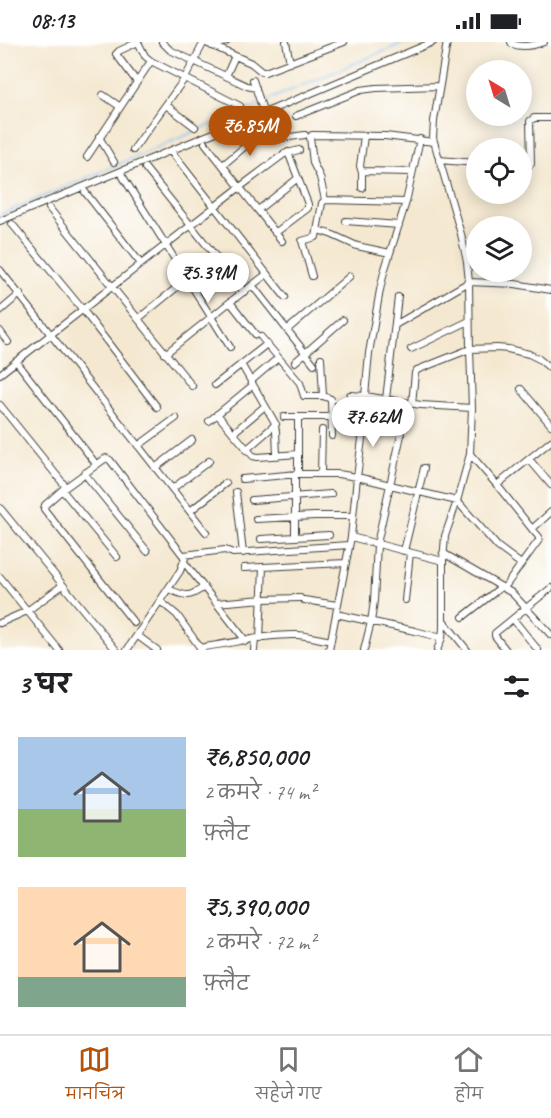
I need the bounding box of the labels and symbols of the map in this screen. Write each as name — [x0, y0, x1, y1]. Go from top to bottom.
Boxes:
north arrow — [466, 60, 532, 126]
pin: ₹6.85M — [201, 106, 299, 157]
pin: ₹5.39M — [159, 253, 257, 304]
pin: ₹7.62M — [324, 397, 422, 448]

